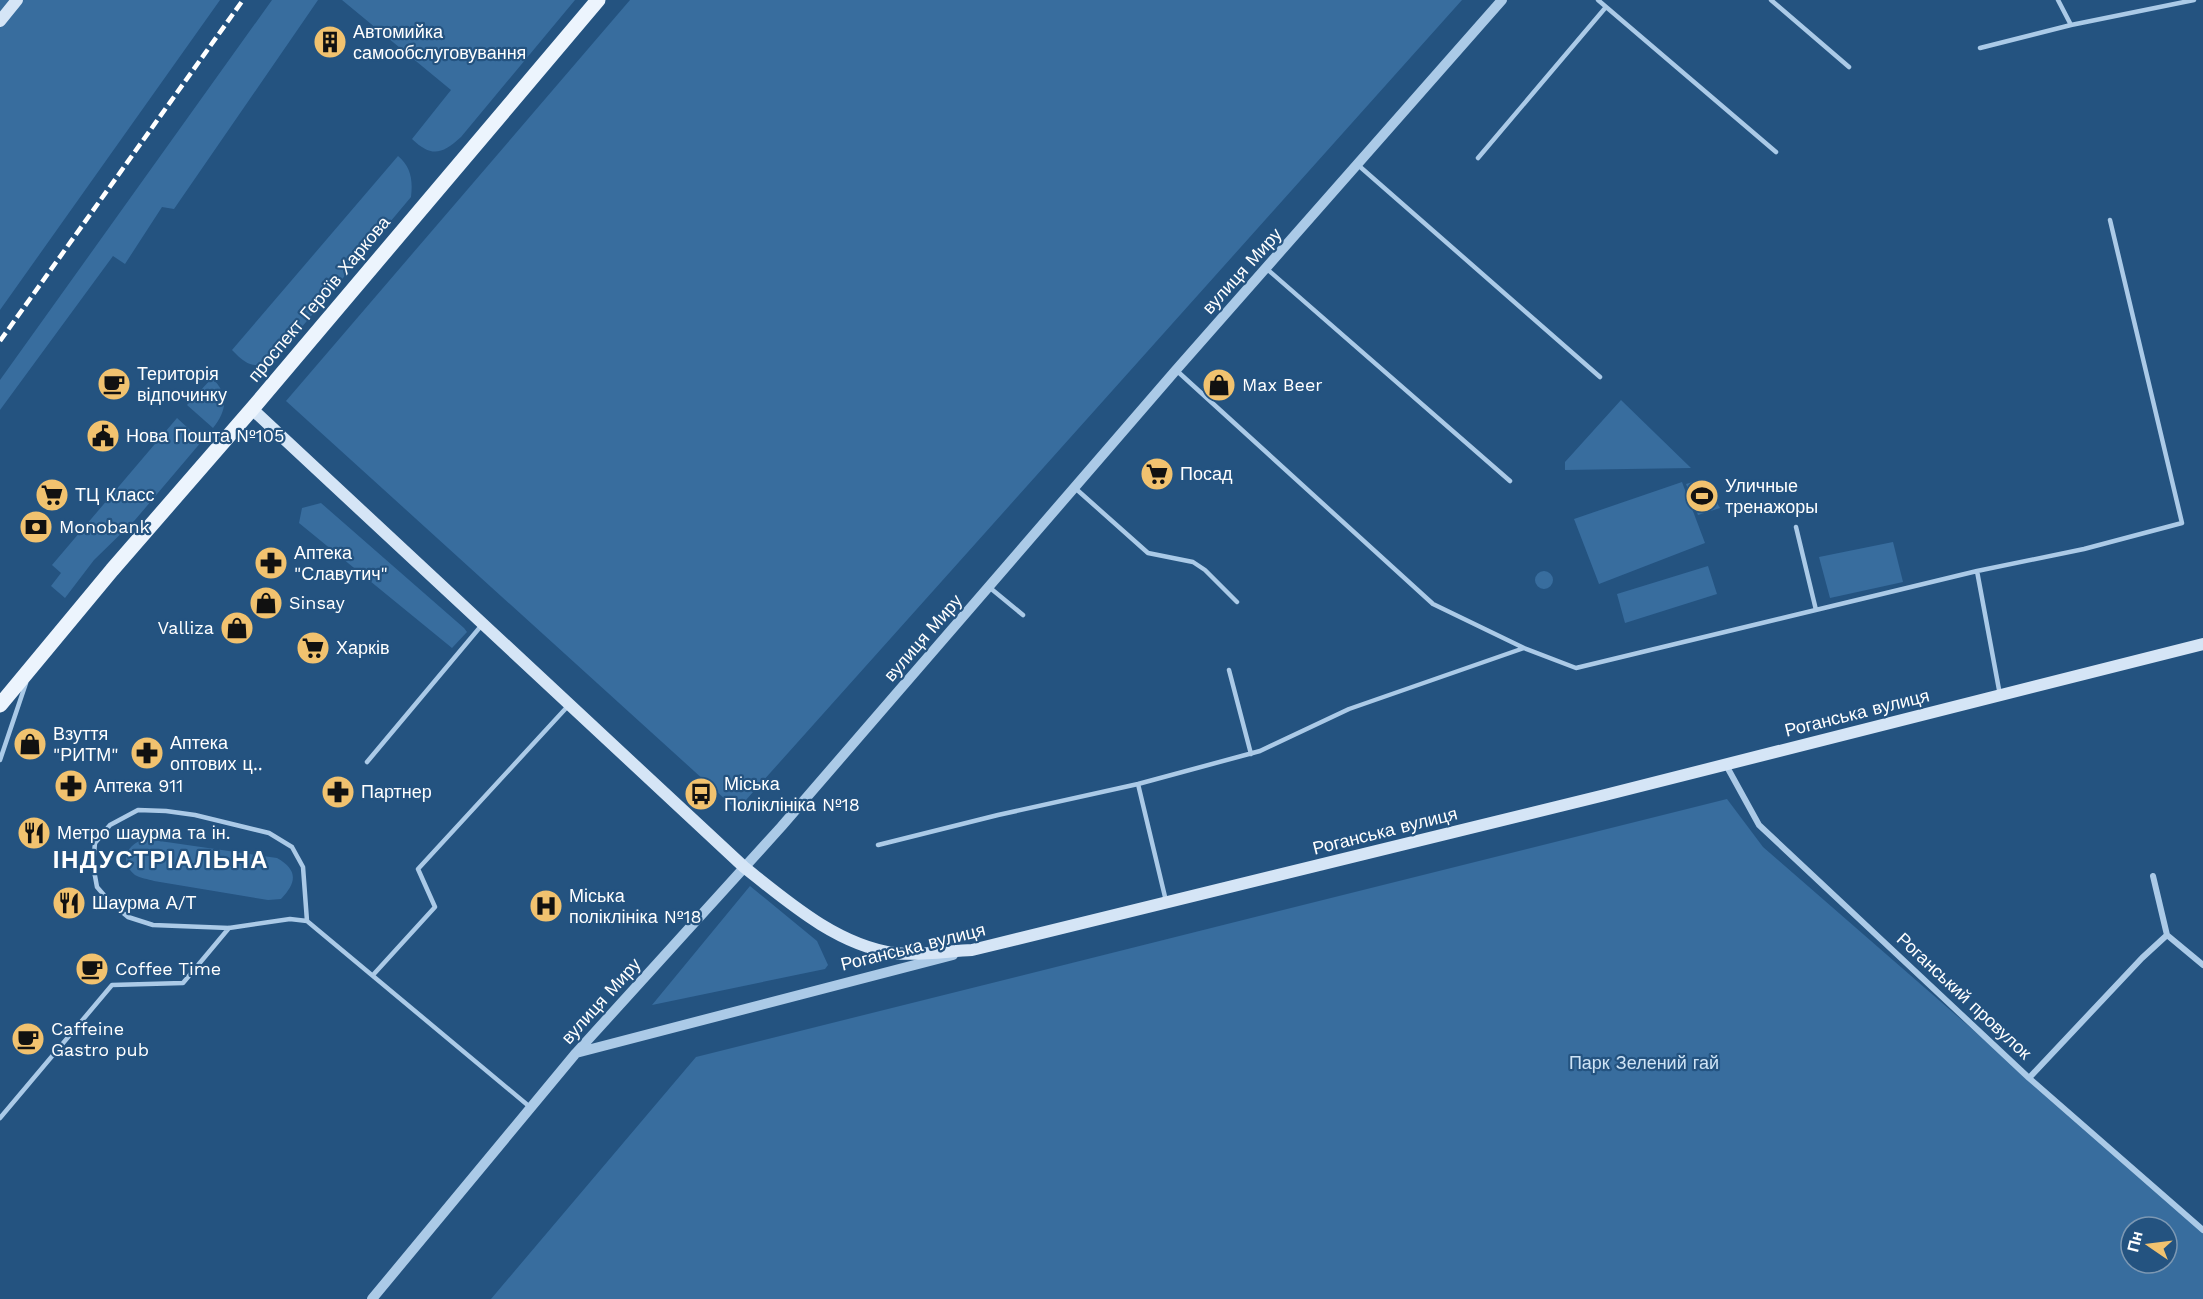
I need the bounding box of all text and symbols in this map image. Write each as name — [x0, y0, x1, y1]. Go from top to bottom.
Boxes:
place label: Автомийка самообслуговування — [353, 21, 526, 63]
building icon: Автомийка самообслуговування — [312, 24, 348, 60]
street label: проспект Героїв Харкова — [243, 211, 395, 386]
street label: вулиця Миру — [1198, 223, 1286, 318]
place label: Територія відпочинку — [137, 363, 227, 405]
cafe icon: Територія відпочинку — [96, 366, 132, 402]
shop icon: Max Beer — [1201, 367, 1237, 403]
place label: Max Beer — [1242, 374, 1323, 395]
public building icon: Нова Пошта №105 — [85, 418, 121, 454]
place label: Нова Пошта №105 — [126, 425, 284, 446]
supermarket icon: Посад — [1139, 456, 1175, 492]
place label: Посад — [1180, 463, 1233, 484]
place label: Уличные тренажоры — [1725, 475, 1818, 517]
supermarket icon: ТЦ Класс — [34, 477, 70, 513]
sports icon: Уличные тренажоры — [1684, 478, 1720, 514]
place label: ТЦ Класс — [75, 484, 154, 505]
bank icon: Monobank — [18, 509, 54, 545]
place label: Monobank — [59, 516, 150, 537]
place label: Аптека "Славутич" — [294, 542, 388, 584]
pharmacy icon: Аптека "Славутич" — [253, 545, 289, 581]
shop icon: Sinsay — [248, 585, 284, 621]
street label: вулиця Миру — [879, 590, 966, 685]
place label: Sinsay — [289, 592, 346, 613]
shop icon: Valliza — [219, 610, 255, 646]
place label: Valliza — [158, 617, 214, 638]
supermarket icon: Харків — [295, 630, 331, 666]
place label: Харків — [336, 637, 389, 658]
street label: Роганська вулиця — [1782, 684, 1931, 741]
place label: Взуття "РИТМ" — [53, 723, 118, 765]
shop icon: Взуття "РИТМ" — [12, 726, 48, 762]
place label: Аптека оптових ц‥ — [170, 732, 263, 774]
pharmacy icon: Аптека оптових ц‥ — [129, 735, 165, 771]
pharmacy icon: Аптека 911 — [53, 768, 89, 804]
place label: Міська Поліклініка №18 — [724, 773, 860, 815]
pharmacy icon: Партнер — [320, 774, 356, 810]
place label: Аптека 911 — [94, 775, 183, 796]
bus stop icon: Міська Поліклініка №18 — [683, 776, 719, 812]
place label: Партнер — [361, 781, 432, 802]
street label: Роганська вулиця — [1310, 802, 1459, 859]
restaurant icon: Метро шаурма та ін. — [16, 815, 52, 851]
place label: Метро шаурма та ін. — [57, 822, 231, 843]
district label: ІНДУСТРІАЛЬНА — [53, 846, 269, 874]
restaurant icon: Шаурма А/Т — [51, 885, 87, 921]
place label: Міська поліклініка №18 — [569, 885, 702, 927]
hospital icon: Міська поліклініка №18 — [528, 888, 564, 924]
place label: Шаурма А/Т — [92, 892, 197, 913]
street label: Роганська вулиця — [838, 918, 987, 975]
street label: Роганський провулок — [1893, 928, 2036, 1063]
cafe icon: Coffee Time — [74, 951, 110, 987]
street label: вулиця Миру — [557, 953, 645, 1048]
place label: Coffee Time — [115, 958, 221, 979]
place label: Caffeine Gastro pub — [51, 1018, 149, 1060]
cafe icon: Caffeine Gastro pub — [10, 1021, 46, 1057]
park label: Парк Зелений гай — [1569, 1052, 1719, 1073]
north arrow — [2119, 1215, 2179, 1275]
text: Пн — [2123, 1229, 2147, 1254]

